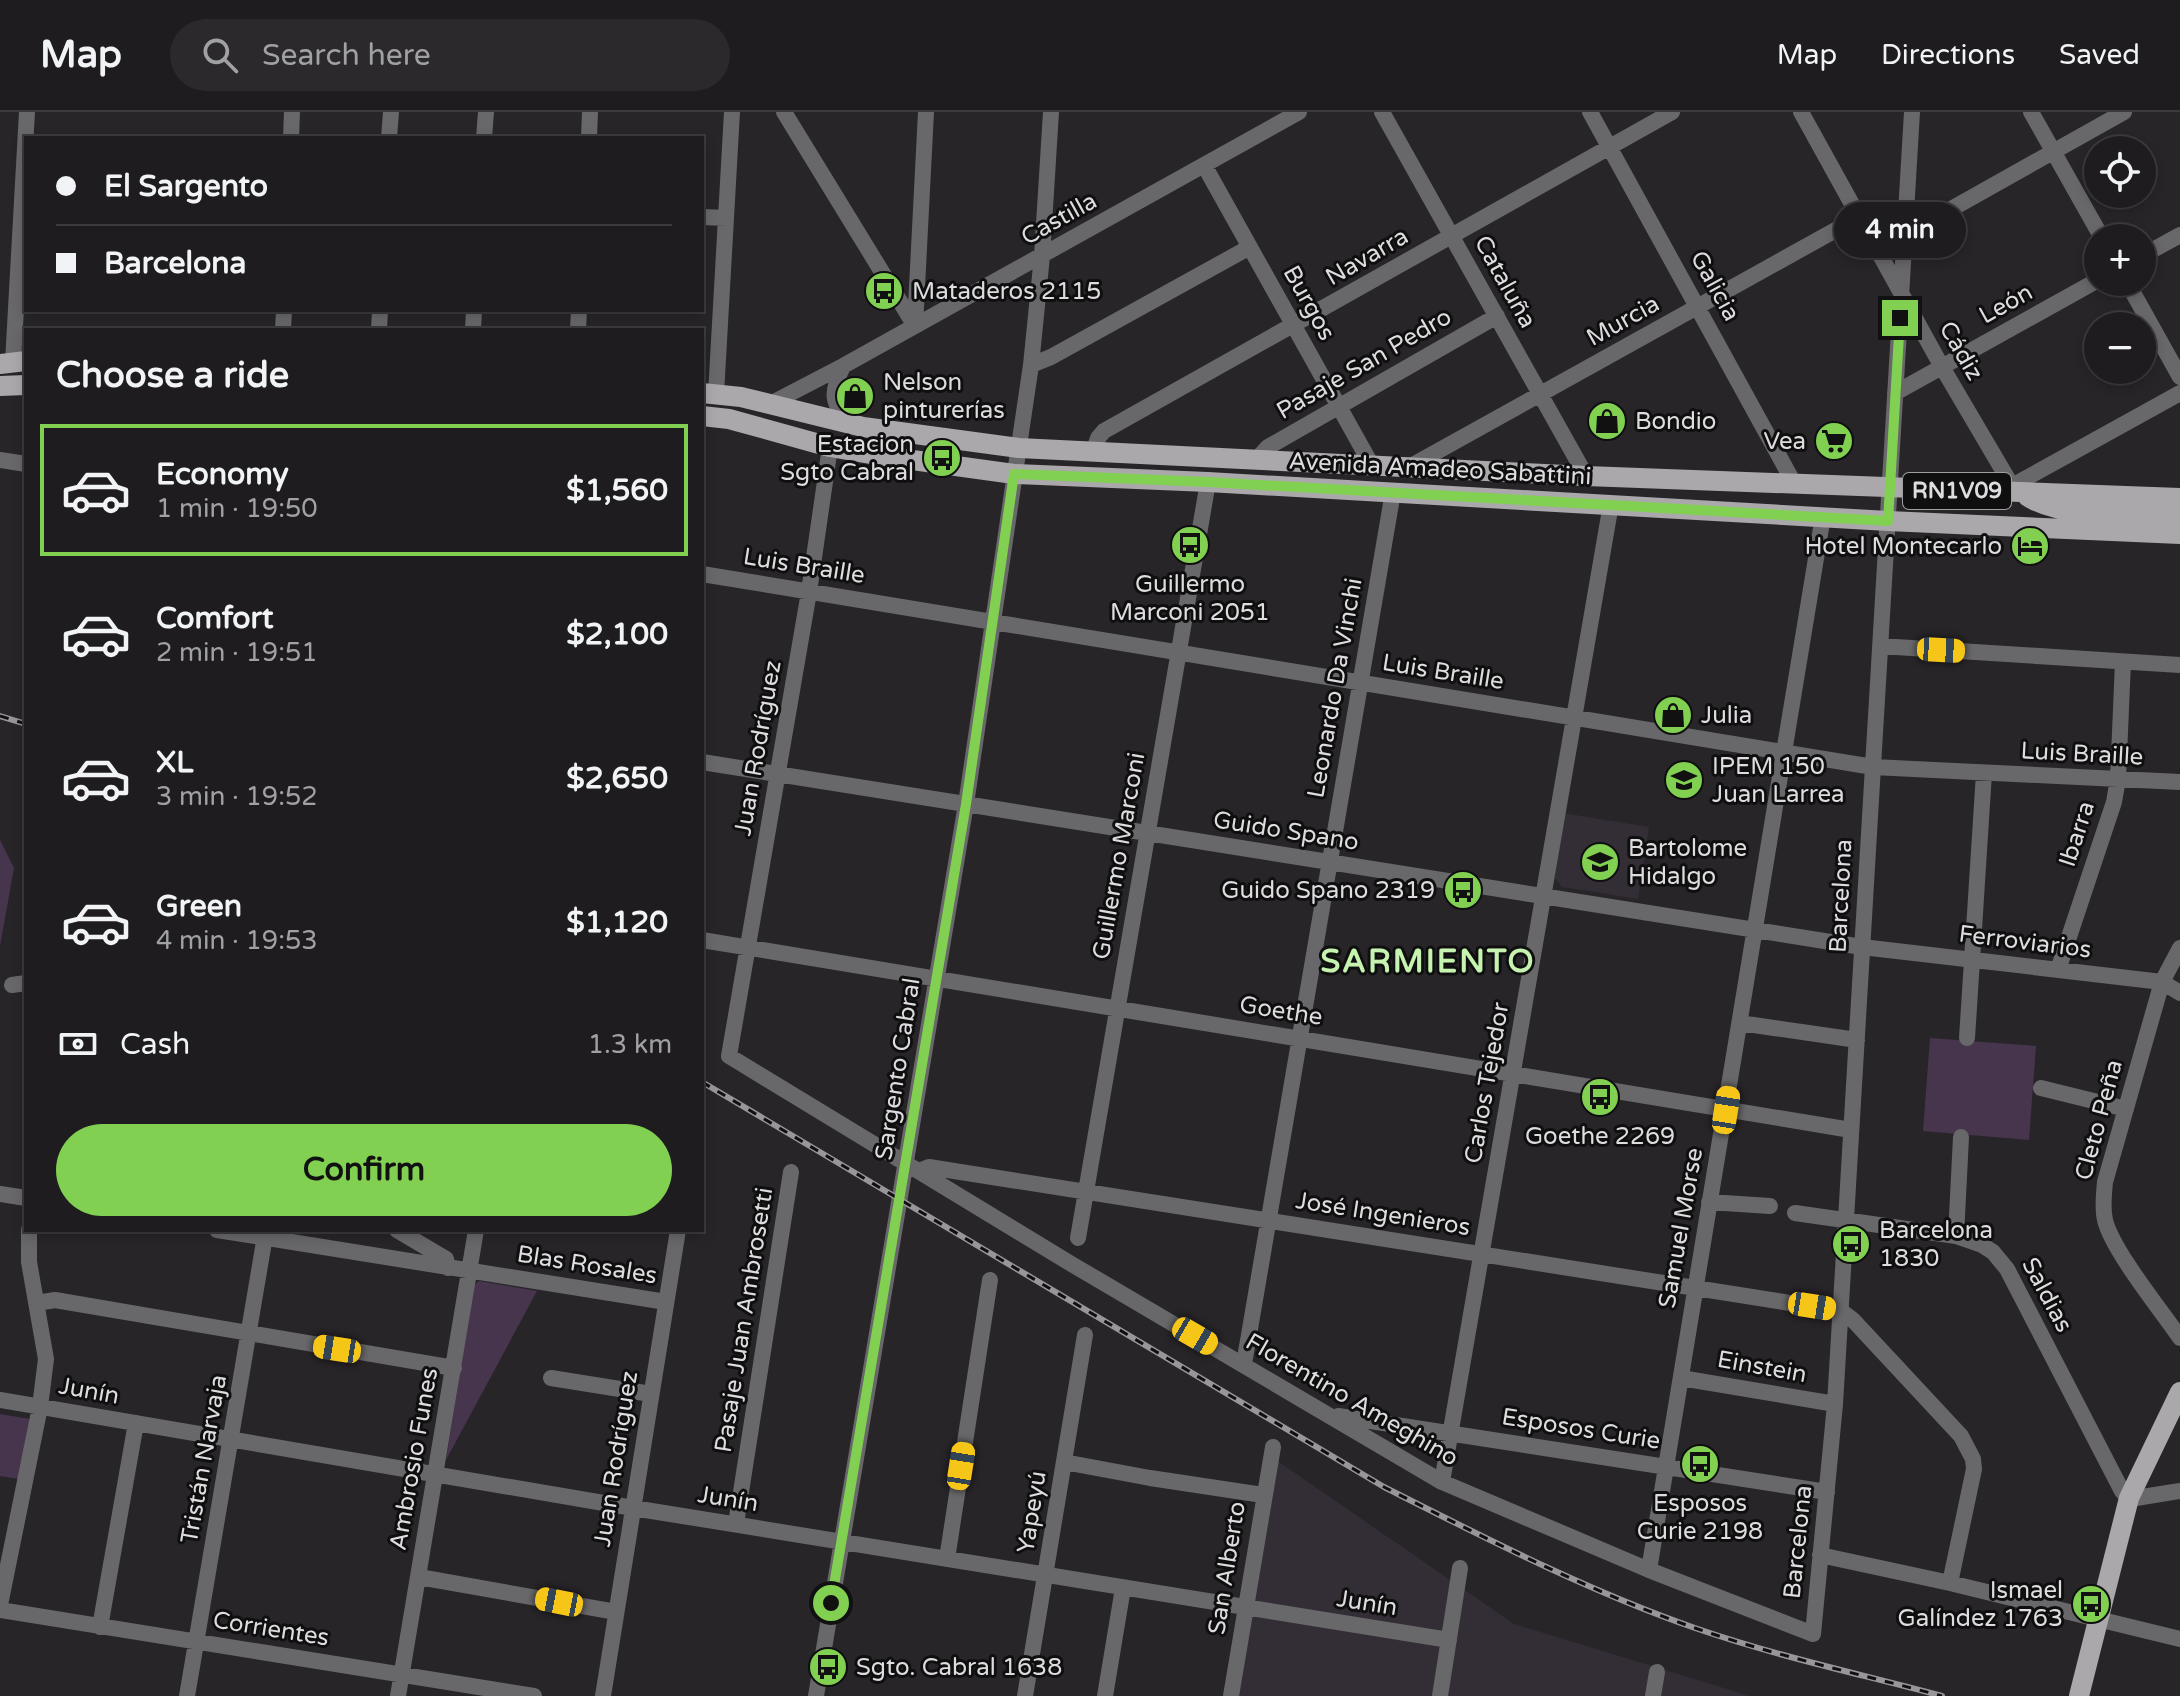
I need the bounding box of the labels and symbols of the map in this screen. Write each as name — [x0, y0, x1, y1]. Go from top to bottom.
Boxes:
street label: Castilla — [1016, 186, 1102, 252]
callout: 4 min — [1834, 202, 1966, 258]
street label: Navarra — [1321, 222, 1413, 292]
street label: Cataluña — [1468, 231, 1542, 333]
street label: Galicia — [1684, 246, 1746, 326]
street label: Burgos — [1277, 260, 1341, 346]
bus stop icon: Mataderos 2115 — [863, 270, 905, 312]
place label: Mataderos 2115 — [912, 277, 1101, 306]
street label: León — [1974, 278, 2038, 330]
street label: Murcia — [1582, 289, 1664, 353]
route end — [1882, 300, 1918, 336]
street label: Pasaje San Pedro — [1271, 302, 1457, 426]
street label: Cádiz — [1933, 316, 1989, 386]
place label: Nelson pinturerías — [883, 368, 1005, 425]
shop icon: Nelson pinturerías — [834, 375, 876, 417]
shop icon: Bondio — [1586, 400, 1628, 442]
place label: Bondio — [1635, 407, 1716, 436]
supermarket icon: Vea — [1813, 420, 1855, 462]
place label: Vea — [1764, 427, 1806, 456]
place label: Estacion Sgto Cabral — [780, 430, 914, 487]
bus stop icon: Estacion Sgto Cabral — [921, 437, 963, 479]
street label: Avenida Amadeo Sabattini — [1288, 447, 1592, 491]
road number: RN1V09 — [1903, 473, 2011, 509]
bus stop icon: Guillermo Marconi 2051 — [1169, 524, 1211, 566]
hotel icon: Hotel Montecarlo — [2009, 525, 2051, 567]
place label: Hotel Montecarlo — [1805, 532, 2002, 561]
street label: Luis Braille — [741, 542, 867, 590]
place label: Guillermo Marconi 2051 — [1110, 570, 1270, 627]
street label: Leonardo Da Vinchi — [1301, 576, 1369, 800]
car — [1916, 637, 1966, 663]
street label: Luis Braille — [1380, 648, 1506, 696]
street label: Juan Rodríguez — [728, 658, 788, 838]
shop icon: Julia — [1652, 694, 1694, 736]
place label: Julia — [1701, 701, 1752, 730]
street label: Luis Braille — [2020, 736, 2144, 772]
street label: Guillermo Marconi — [1087, 750, 1151, 962]
place label: IPEM 150 Juan Larrea — [1712, 752, 1845, 809]
school or university icon: IPEM 150 Juan Larrea — [1663, 759, 1705, 801]
street label: Ibarra — [2053, 798, 2101, 870]
street label: Guido Spano — [1211, 805, 1361, 857]
place label: Bartolome Hidalgo — [1628, 834, 1747, 891]
street label: Barcelona — [1824, 838, 1858, 954]
school or university icon: Bartolome Hidalgo — [1579, 841, 1621, 883]
bus stop icon: Guido Spano 2319 — [1442, 869, 1484, 911]
place label: Guido Spano 2319 — [1221, 876, 1435, 905]
street label: Ferroviarios — [1957, 919, 2093, 965]
district label: SARMIENTO — [1320, 943, 1536, 981]
street label: Sargento Cabral — [869, 976, 927, 1162]
street label: Goethe — [1237, 990, 1325, 1032]
street label: Carlos Tejedor — [1459, 999, 1516, 1166]
street label: Cleto Peña — [2069, 1057, 2129, 1183]
bus stop icon: Goethe 2269 — [1579, 1076, 1621, 1118]
car — [1710, 1084, 1742, 1136]
place label: Goethe 2269 — [1525, 1122, 1675, 1151]
street label: Samuel Morse — [1653, 1146, 1709, 1310]
street label: Pasaje Juan Ambrosetti — [709, 1185, 779, 1455]
street label: José Ingenieros — [1294, 1186, 1472, 1242]
place label: Barcelona 1830 — [1879, 1216, 1993, 1273]
bus stop icon: Barcelona 1830 — [1830, 1223, 1872, 1265]
street label: Blas Rosales — [515, 1240, 659, 1290]
street label: Saldias — [2015, 1253, 2079, 1337]
car — [1786, 1290, 1838, 1322]
car — [1168, 1314, 1222, 1358]
street label: Florentino Ameghino — [1241, 1327, 1463, 1473]
car — [311, 1333, 363, 1365]
street label: Einstein — [1715, 1345, 1809, 1389]
street label: Ambrosio Funes — [384, 1365, 444, 1553]
street label: Juan Rodríguez — [588, 1369, 644, 1549]
street label: Junín — [56, 1371, 122, 1411]
street label: Tristán Narvaja — [175, 1372, 233, 1546]
street label: Esposos Curie — [1500, 1402, 1662, 1456]
car — [945, 1440, 977, 1492]
bus stop icon: Esposos Curie 2198 — [1679, 1443, 1721, 1485]
street label: Yapeyú — [1011, 1469, 1053, 1555]
street label: Junín — [696, 1480, 760, 1518]
street label: Barcelona — [1778, 1484, 1818, 1600]
place label: Esposos Curie 2198 — [1637, 1489, 1763, 1546]
street label: San Alberto — [1202, 1499, 1252, 1637]
place label: Ismael Galíndez 1763 — [1898, 1576, 2063, 1633]
bus stop icon: Ismael Galíndez 1763 — [2070, 1583, 2112, 1625]
street label: Junín — [1335, 1584, 1399, 1622]
route start — [813, 1585, 849, 1621]
car — [533, 1586, 585, 1618]
street label: Corrientes — [211, 1606, 331, 1652]
bus stop icon: Sgto. Cabral 1638 — [807, 1646, 849, 1688]
place label: Sgto. Cabral 1638 — [856, 1653, 1062, 1682]

